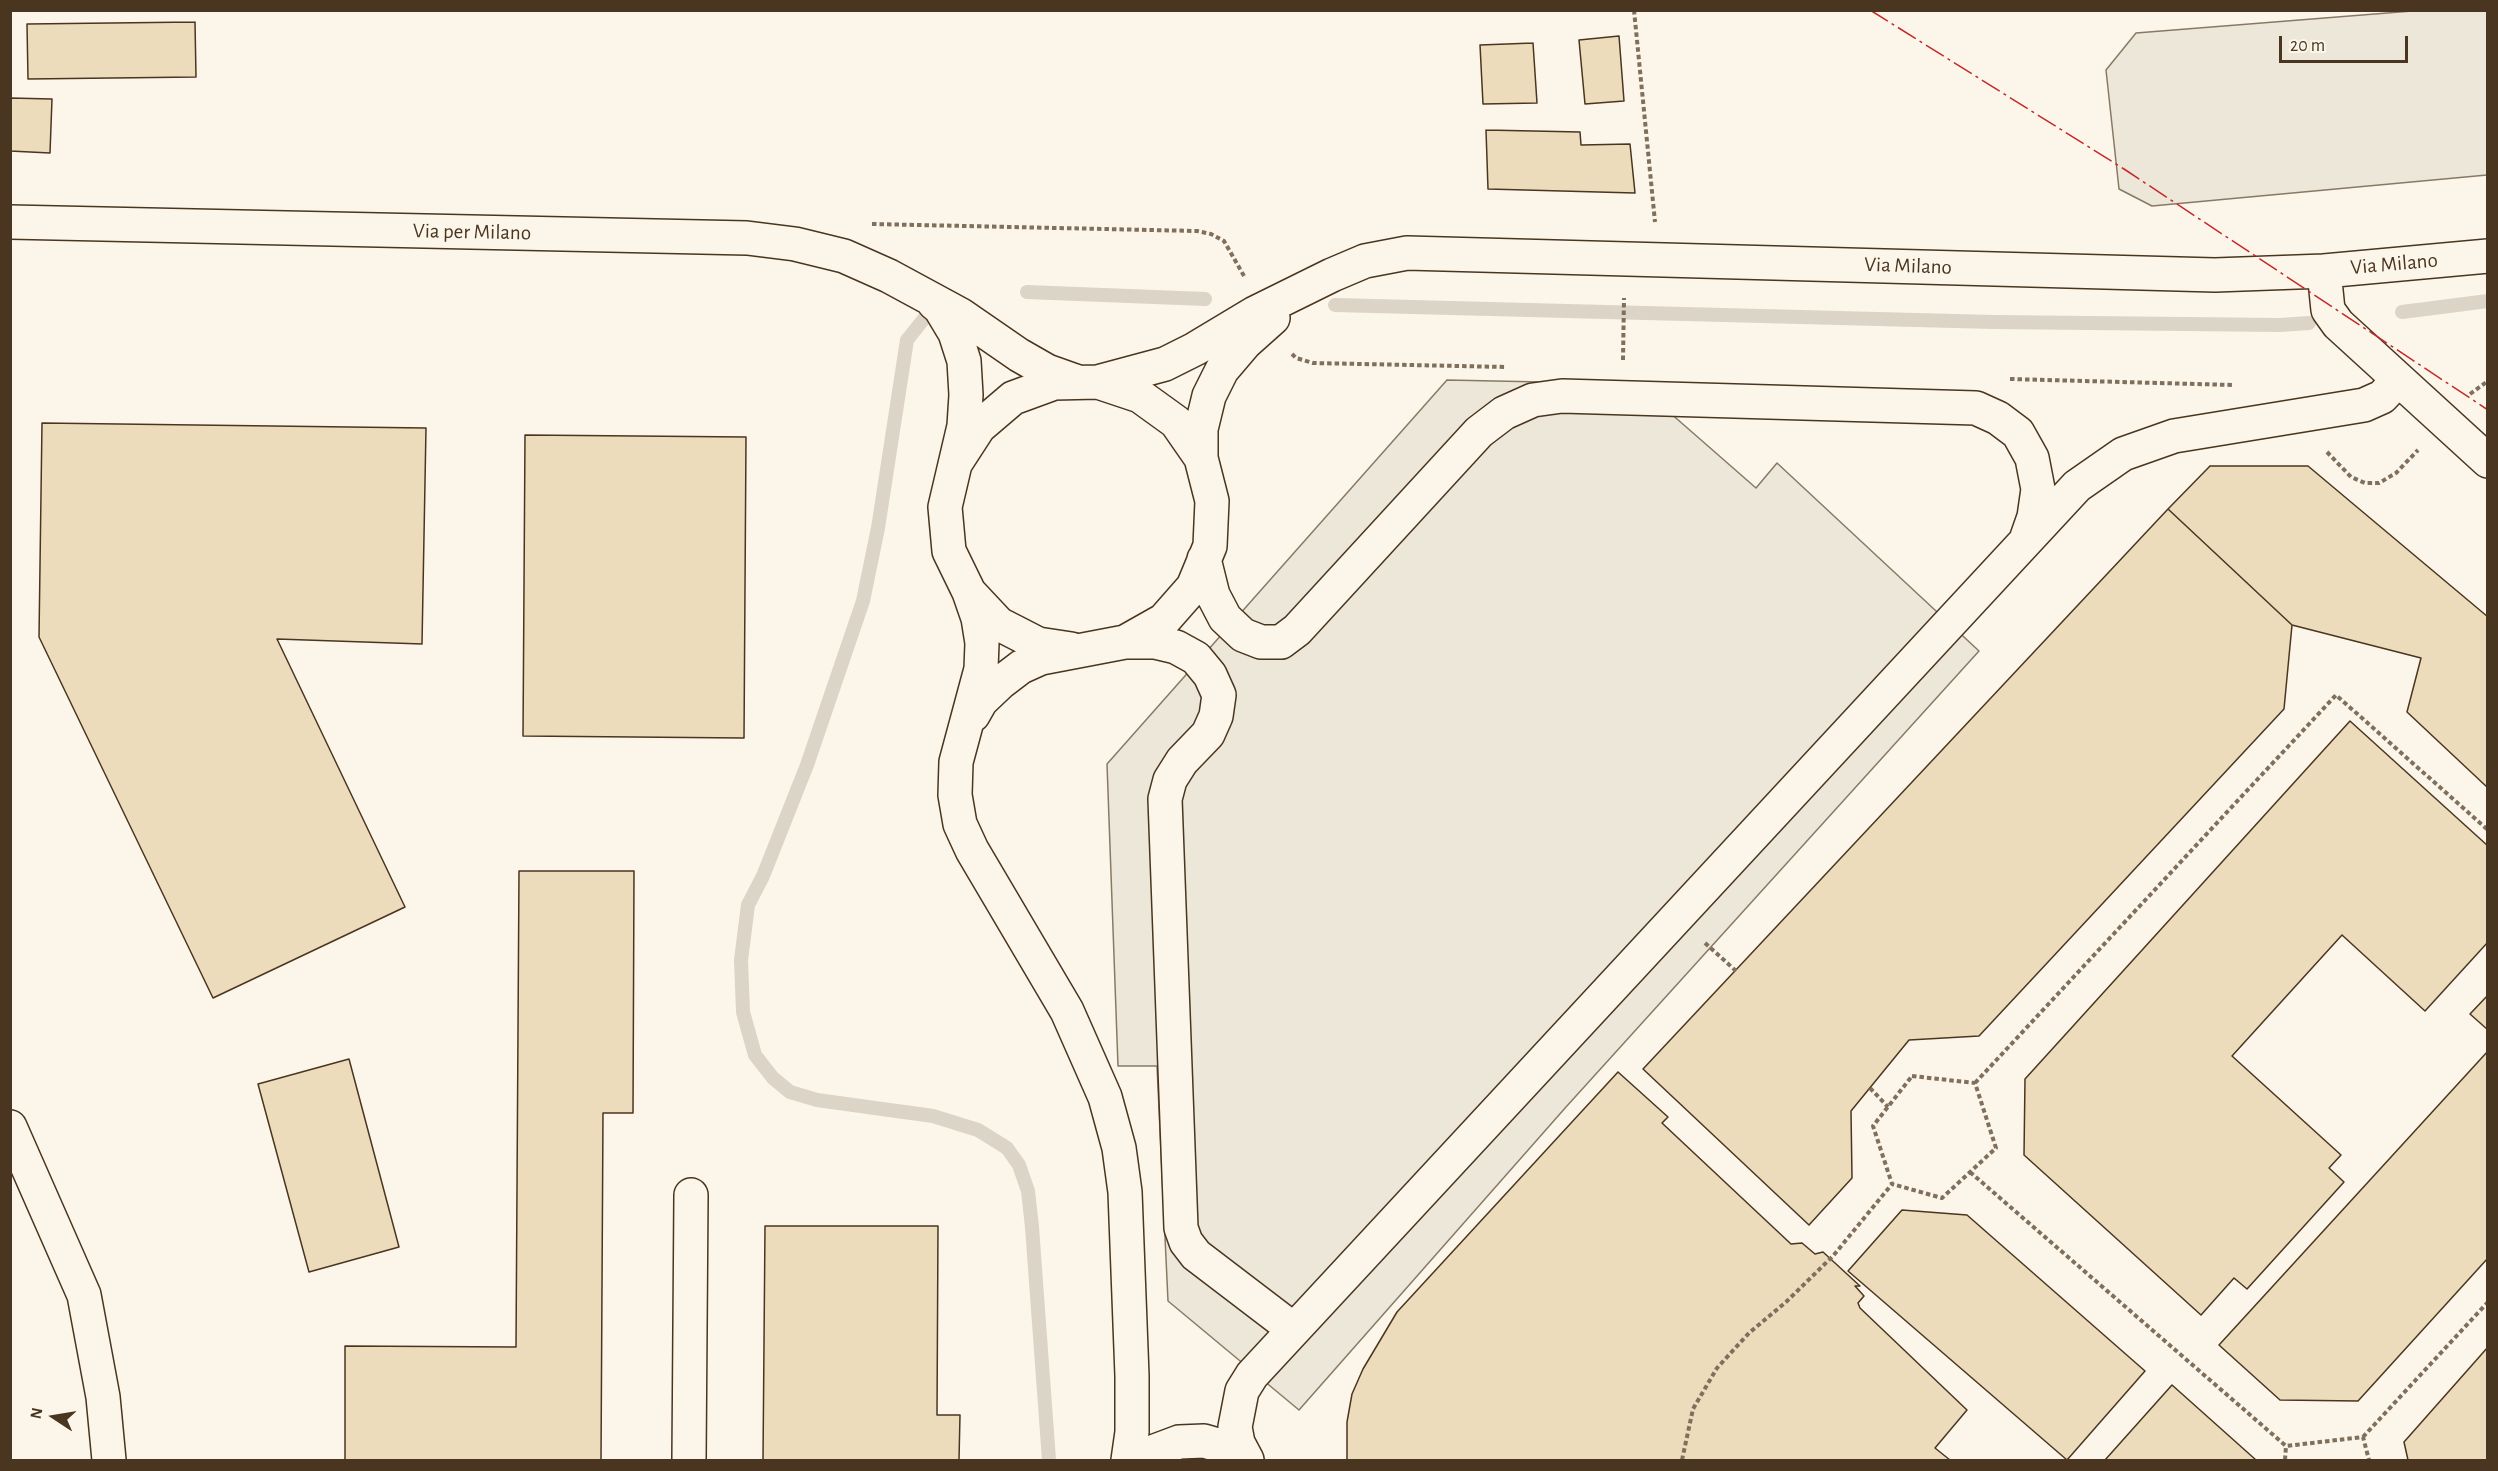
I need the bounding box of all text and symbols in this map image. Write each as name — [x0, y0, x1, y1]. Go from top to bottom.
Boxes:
scale bar — [2282, 24, 2411, 62]
text: 20 m — [2290, 37, 2325, 55]
street label: Via per Milano — [413, 218, 531, 246]
street label: Via Milano — [2349, 248, 2439, 280]
street label: Via Milano — [1864, 252, 1952, 280]
north arrow — [24, 1387, 84, 1447]
text: N — [27, 1406, 45, 1420]

